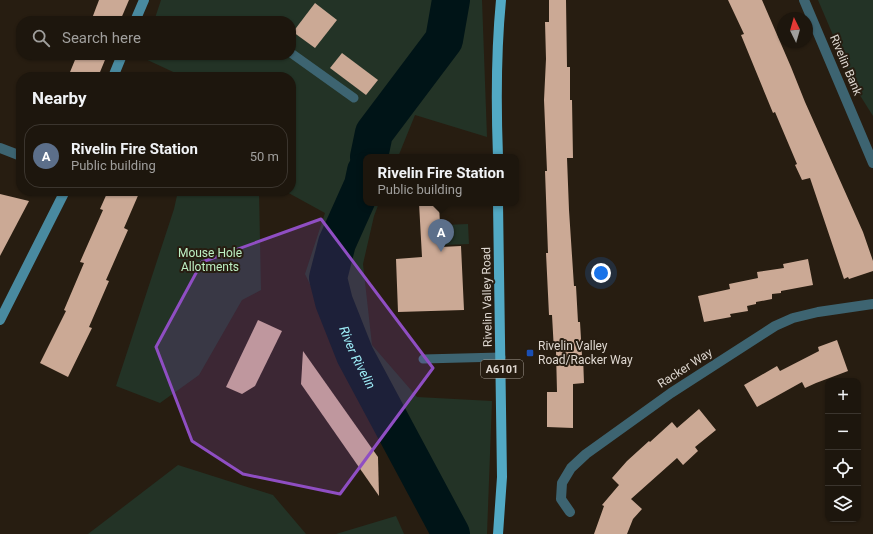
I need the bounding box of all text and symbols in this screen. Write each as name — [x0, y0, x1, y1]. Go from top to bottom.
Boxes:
north arrow — [777, 12, 813, 48]
search box — [16, 16, 296, 60]
icon: search — [30, 27, 52, 49]
text: Search here — [62, 29, 141, 47]
street label: Rivelin Bank — [827, 33, 865, 98]
text: Nearby — [32, 88, 87, 108]
text: Rivelin Fire Station — [71, 140, 198, 158]
text: A — [42, 149, 50, 164]
text: 50 m — [250, 149, 279, 164]
popup — [363, 154, 519, 206]
text: Public building — [71, 158, 156, 173]
text: Rivelin Fire Station — [378, 164, 504, 182]
text: Public building — [378, 182, 462, 197]
pin: A — [428, 219, 454, 252]
park label: Mouse Hole Allotments — [178, 246, 242, 274]
street label: Rivelin Valley Road — [479, 247, 495, 347]
your location — [591, 263, 611, 283]
water label: River Rivelin — [336, 324, 379, 392]
place label: Rivelin Valley Road/Racker Way — [538, 339, 633, 367]
street label: Racker Way — [655, 345, 715, 391]
marker: Rivelin Valley Road/Racker Way — [525, 348, 535, 358]
road number: A6101 — [481, 360, 523, 378]
map controls — [825, 378, 861, 522]
button: + — [825, 378, 861, 414]
button: − — [825, 414, 861, 450]
button: locate — [825, 450, 861, 486]
button: layers — [825, 486, 861, 522]

